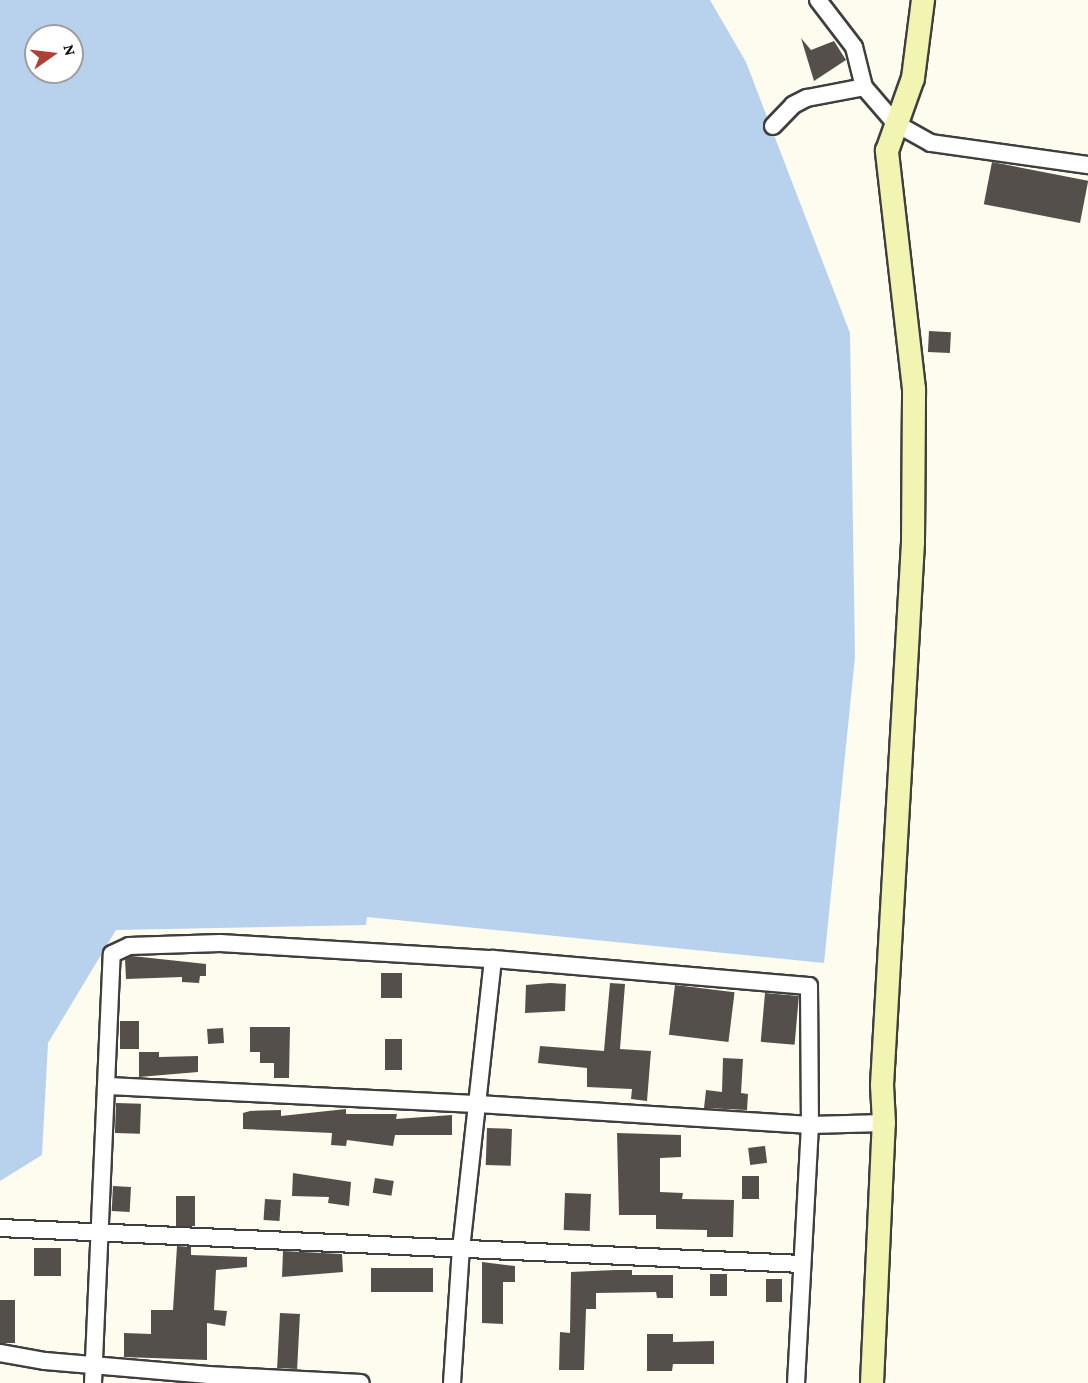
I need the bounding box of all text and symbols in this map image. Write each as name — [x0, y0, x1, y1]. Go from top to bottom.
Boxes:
north arrow — [24, 24, 84, 84]
text: N — [60, 43, 80, 57]

